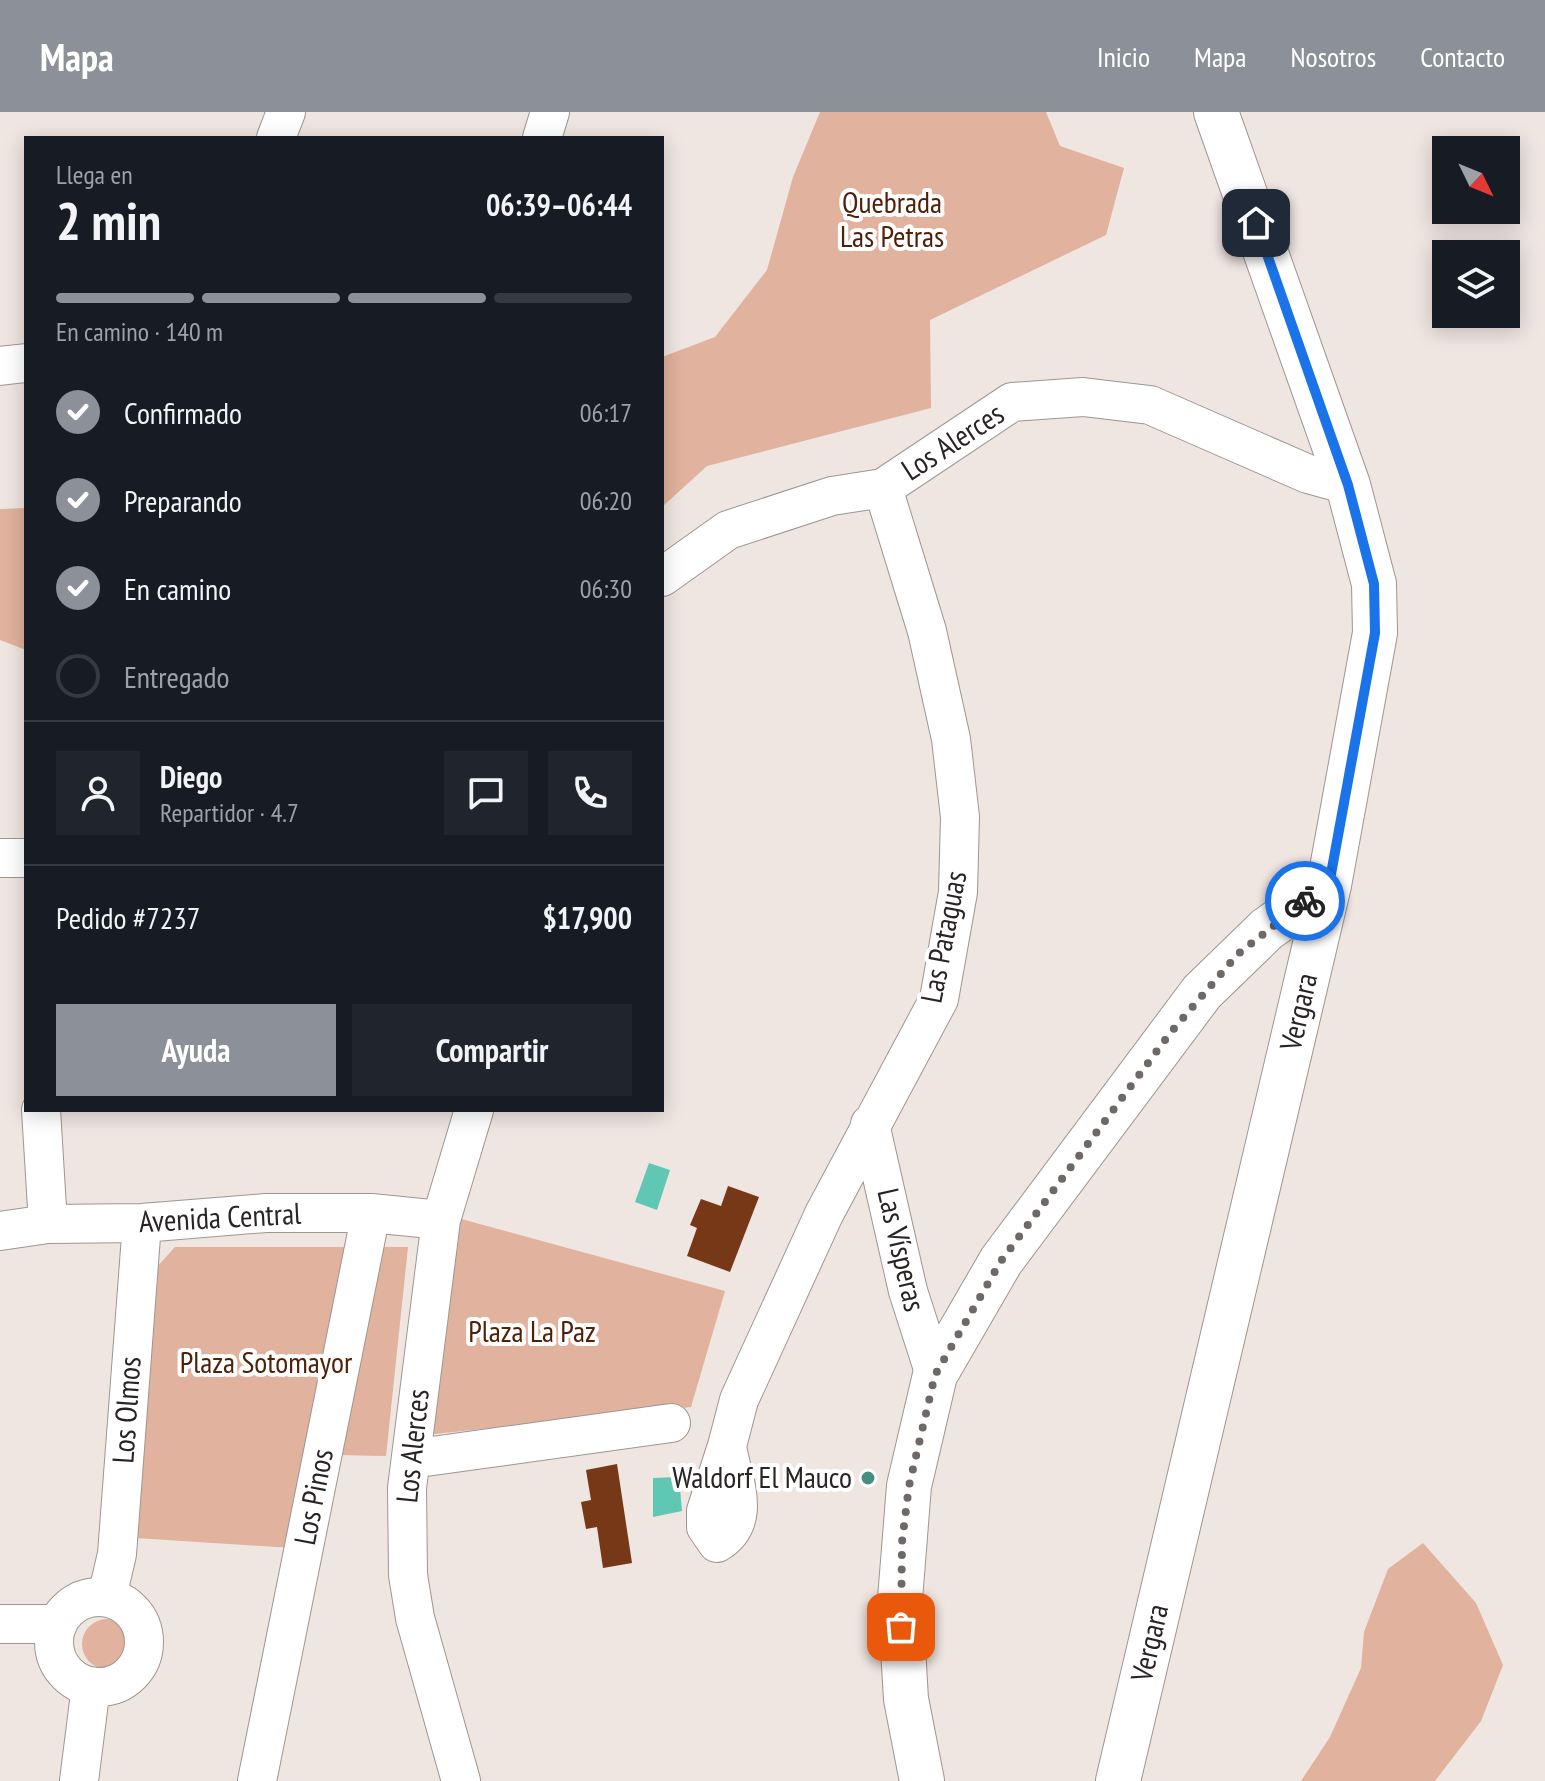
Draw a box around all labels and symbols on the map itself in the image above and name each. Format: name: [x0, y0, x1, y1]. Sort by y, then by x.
north arrow: [1432, 136, 1520, 224]
park label: Quebrada Las Petras: [840, 182, 944, 255]
pin: [1222, 189, 1290, 257]
street label: Los Alerces: [894, 393, 1011, 488]
courier: [1265, 861, 1345, 941]
street label: Las Pataguas: [911, 867, 974, 1006]
street label: Vergara: [1270, 969, 1325, 1055]
street label: Las Vísperas: [869, 1184, 936, 1315]
street label: Avenida Central: [138, 1193, 302, 1240]
park label: Plaza La Paz: [468, 1311, 596, 1350]
park label: Plaza Sotomayor: [180, 1342, 353, 1381]
street label: Los Olmos: [102, 1355, 149, 1464]
street label: Los Alerces: [386, 1387, 437, 1505]
street label: Los Pinos: [284, 1445, 341, 1548]
place label: Waldorf El Mauco: [672, 1457, 852, 1496]
marker: Waldorf El Mauco: [859, 1469, 877, 1487]
pin: [867, 1593, 935, 1661]
street label: Vergara: [1121, 1600, 1176, 1686]

